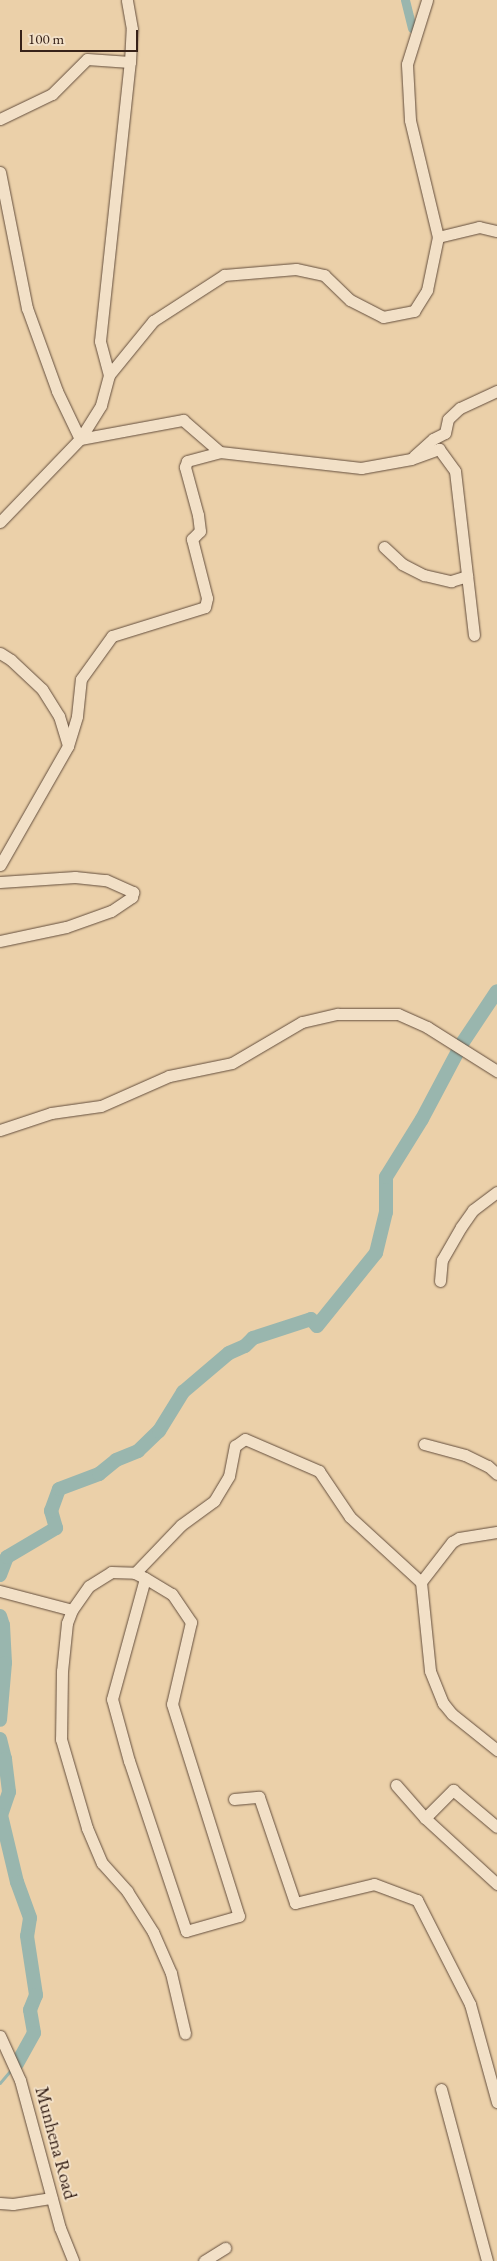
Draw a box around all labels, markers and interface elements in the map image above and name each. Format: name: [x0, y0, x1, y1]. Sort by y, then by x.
scale bar: [22, 20, 140, 52]
text: 100 m: [28, 29, 64, 48]
street label: Munhena Road: [30, 2084, 82, 2202]

